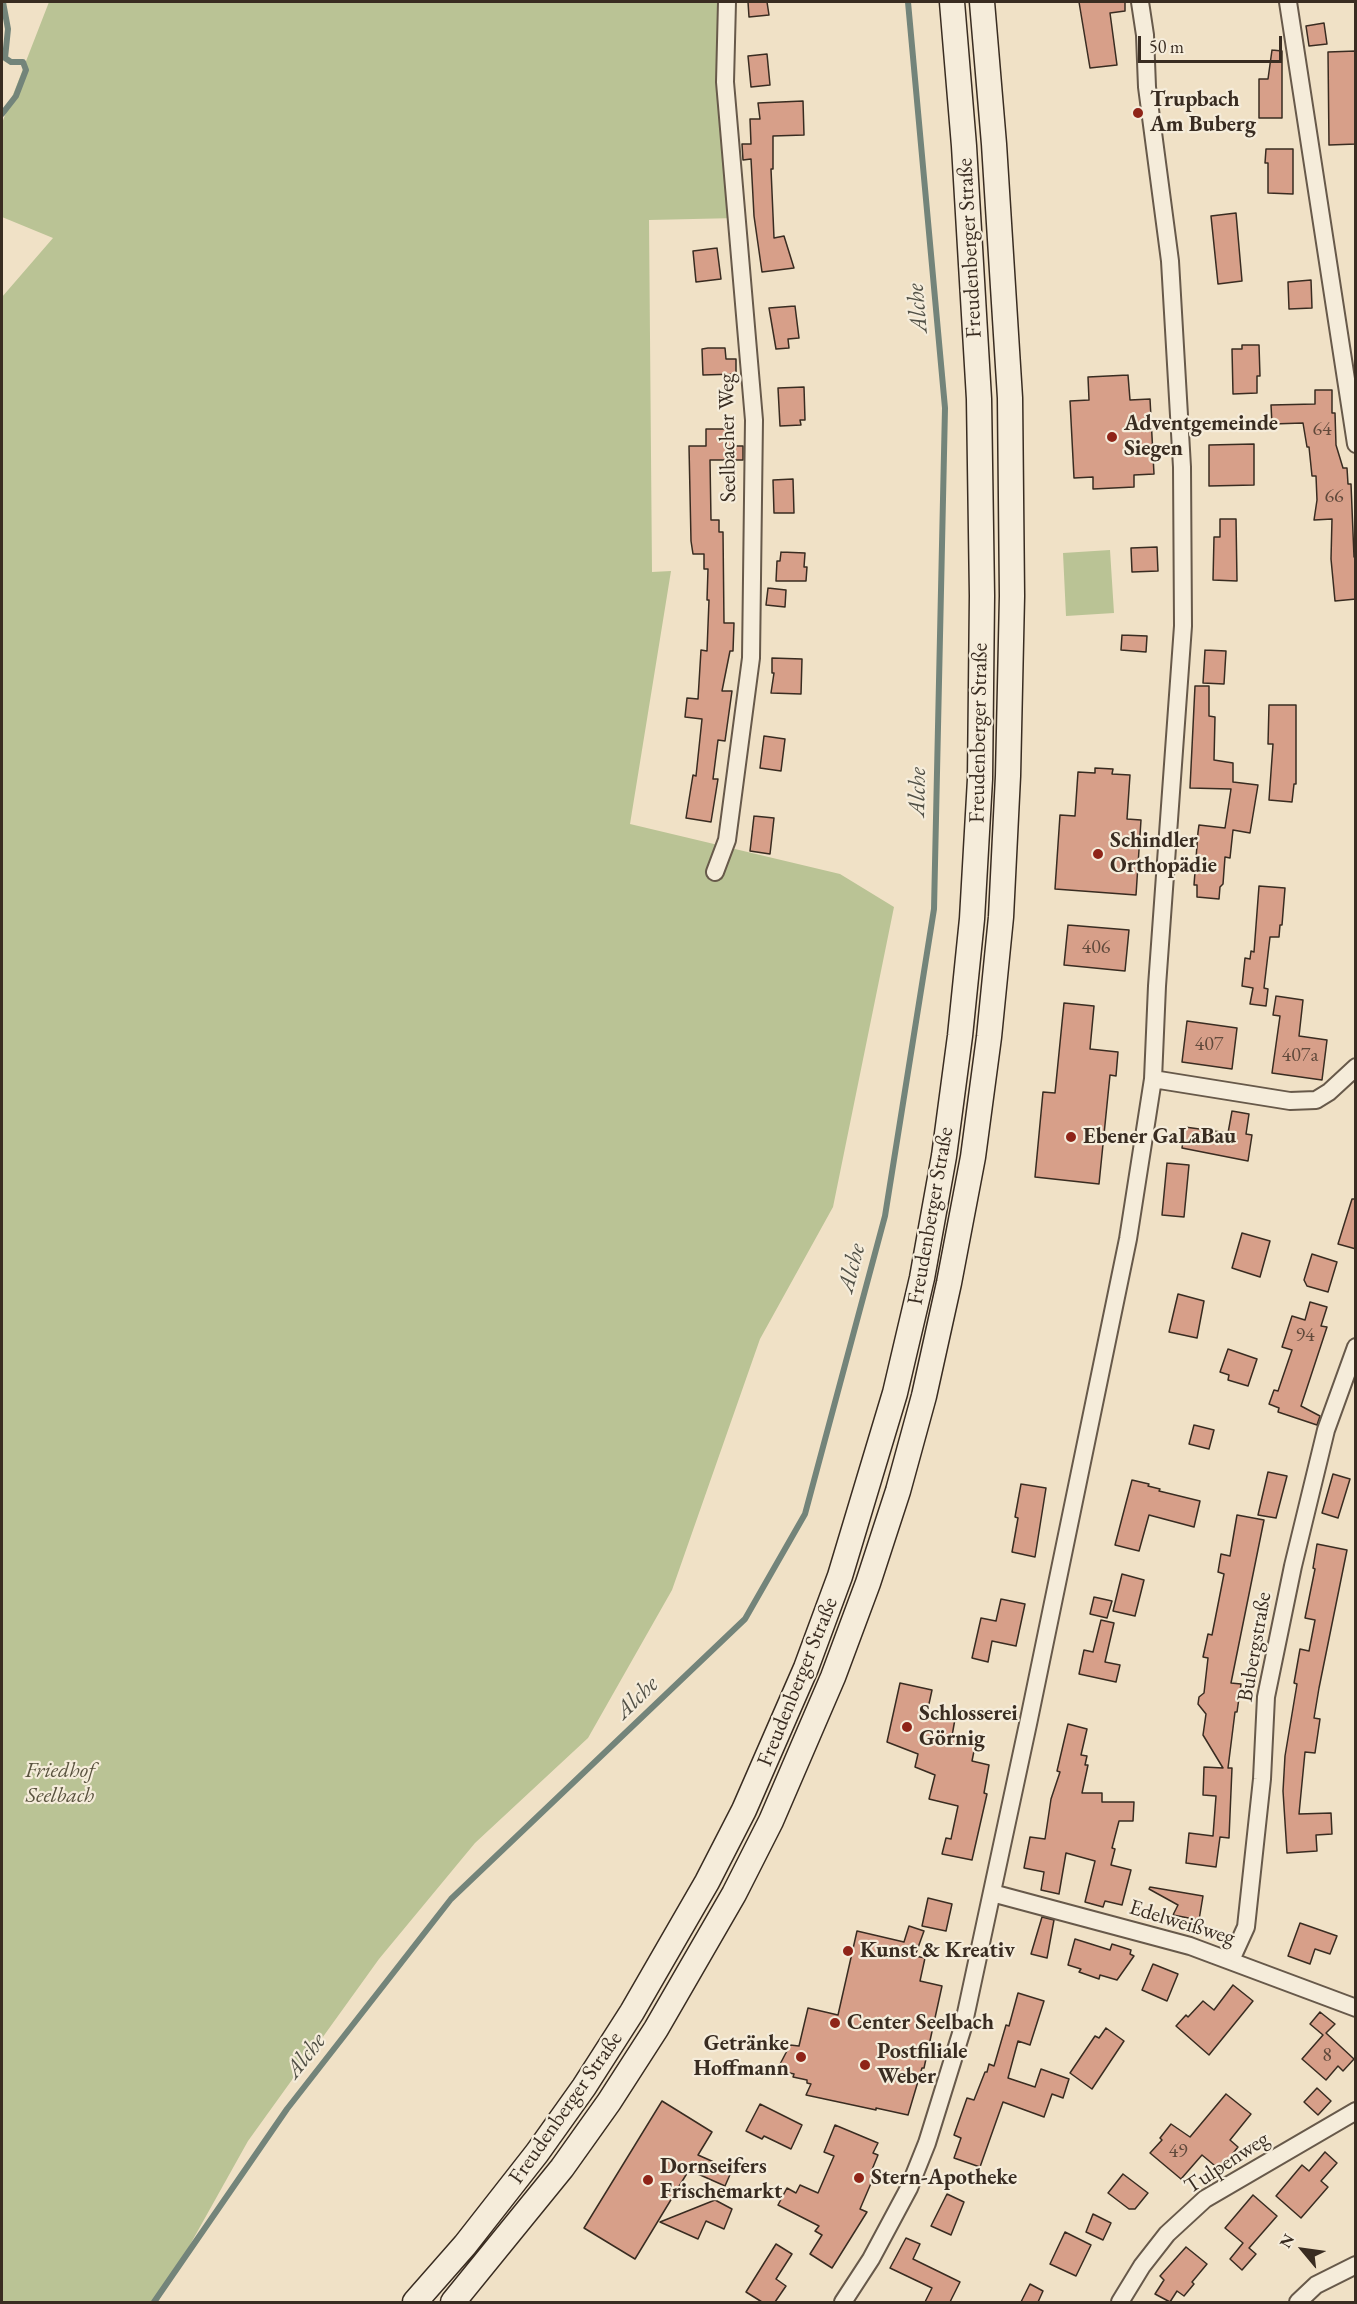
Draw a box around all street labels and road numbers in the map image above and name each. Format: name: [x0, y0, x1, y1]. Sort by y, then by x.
street label: Freudenberger Straße: [952, 157, 988, 339]
street label: Seelbacher Weg: [714, 373, 742, 503]
street label: Freudenberger Straße: [964, 643, 994, 823]
street label: Freudenberger Straße: [902, 1125, 960, 1307]
street label: Bubergstraße: [1232, 1590, 1278, 1704]
street label: Freudenberger Straße: [752, 1594, 844, 1770]
street label: Edelweißweg: [1126, 1894, 1238, 1952]
street label: Freudenberger Straße: [504, 2027, 628, 2189]
street label: Tulpenweg: [1180, 2126, 1274, 2200]

